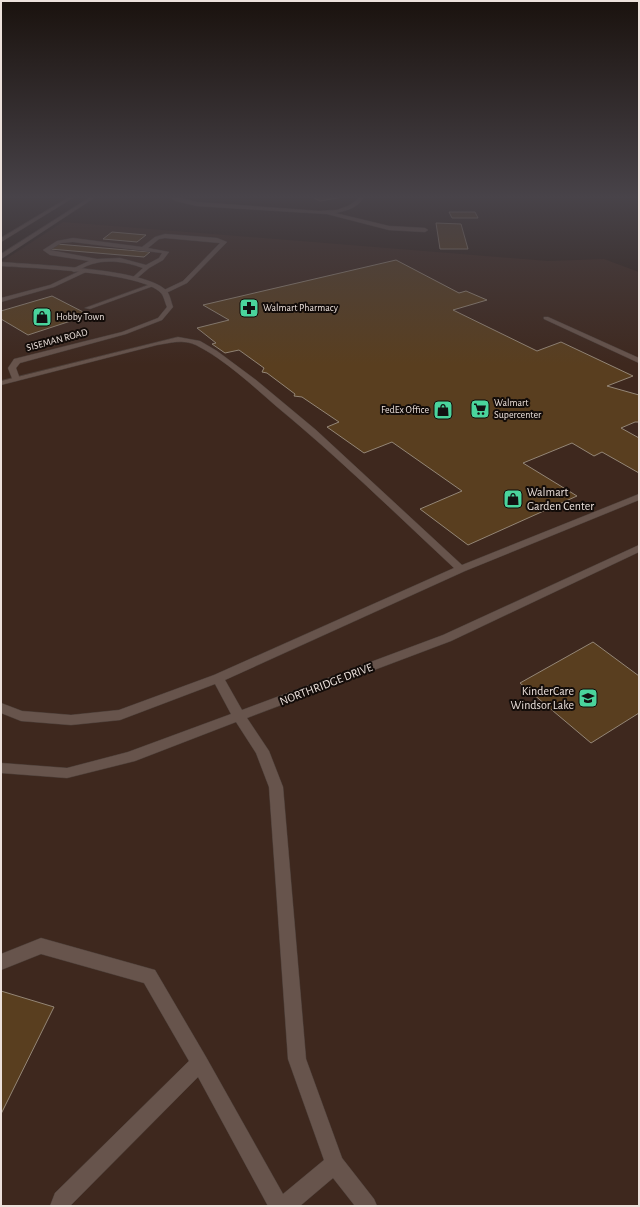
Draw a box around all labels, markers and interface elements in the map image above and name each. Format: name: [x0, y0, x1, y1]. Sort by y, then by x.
pharmacy icon: Walmart Pharmacy: [238, 297, 260, 319]
place label: Walmart Pharmacy: [263, 303, 339, 313]
shop icon: Hobby Town: [31, 306, 53, 328]
place label: Hobby Town: [56, 312, 105, 322]
street label: SISEMAN ROAD: [25, 327, 89, 353]
supermarket icon: Walmart Supercenter: [469, 398, 491, 420]
place label: Walmart Supercenter: [494, 398, 542, 420]
shop icon: FedEx Office: [432, 399, 454, 421]
place label: FedEx Office: [381, 405, 429, 415]
place label: Walmart Garden Center: [527, 486, 594, 512]
shop icon: Walmart Garden Center: [502, 488, 524, 510]
street label: NORTHRIDGE DRIVE: [278, 661, 374, 707]
place label: KinderCare Windsor Lake: [511, 685, 574, 711]
school or university icon: KinderCare Windsor Lake: [577, 687, 599, 709]

